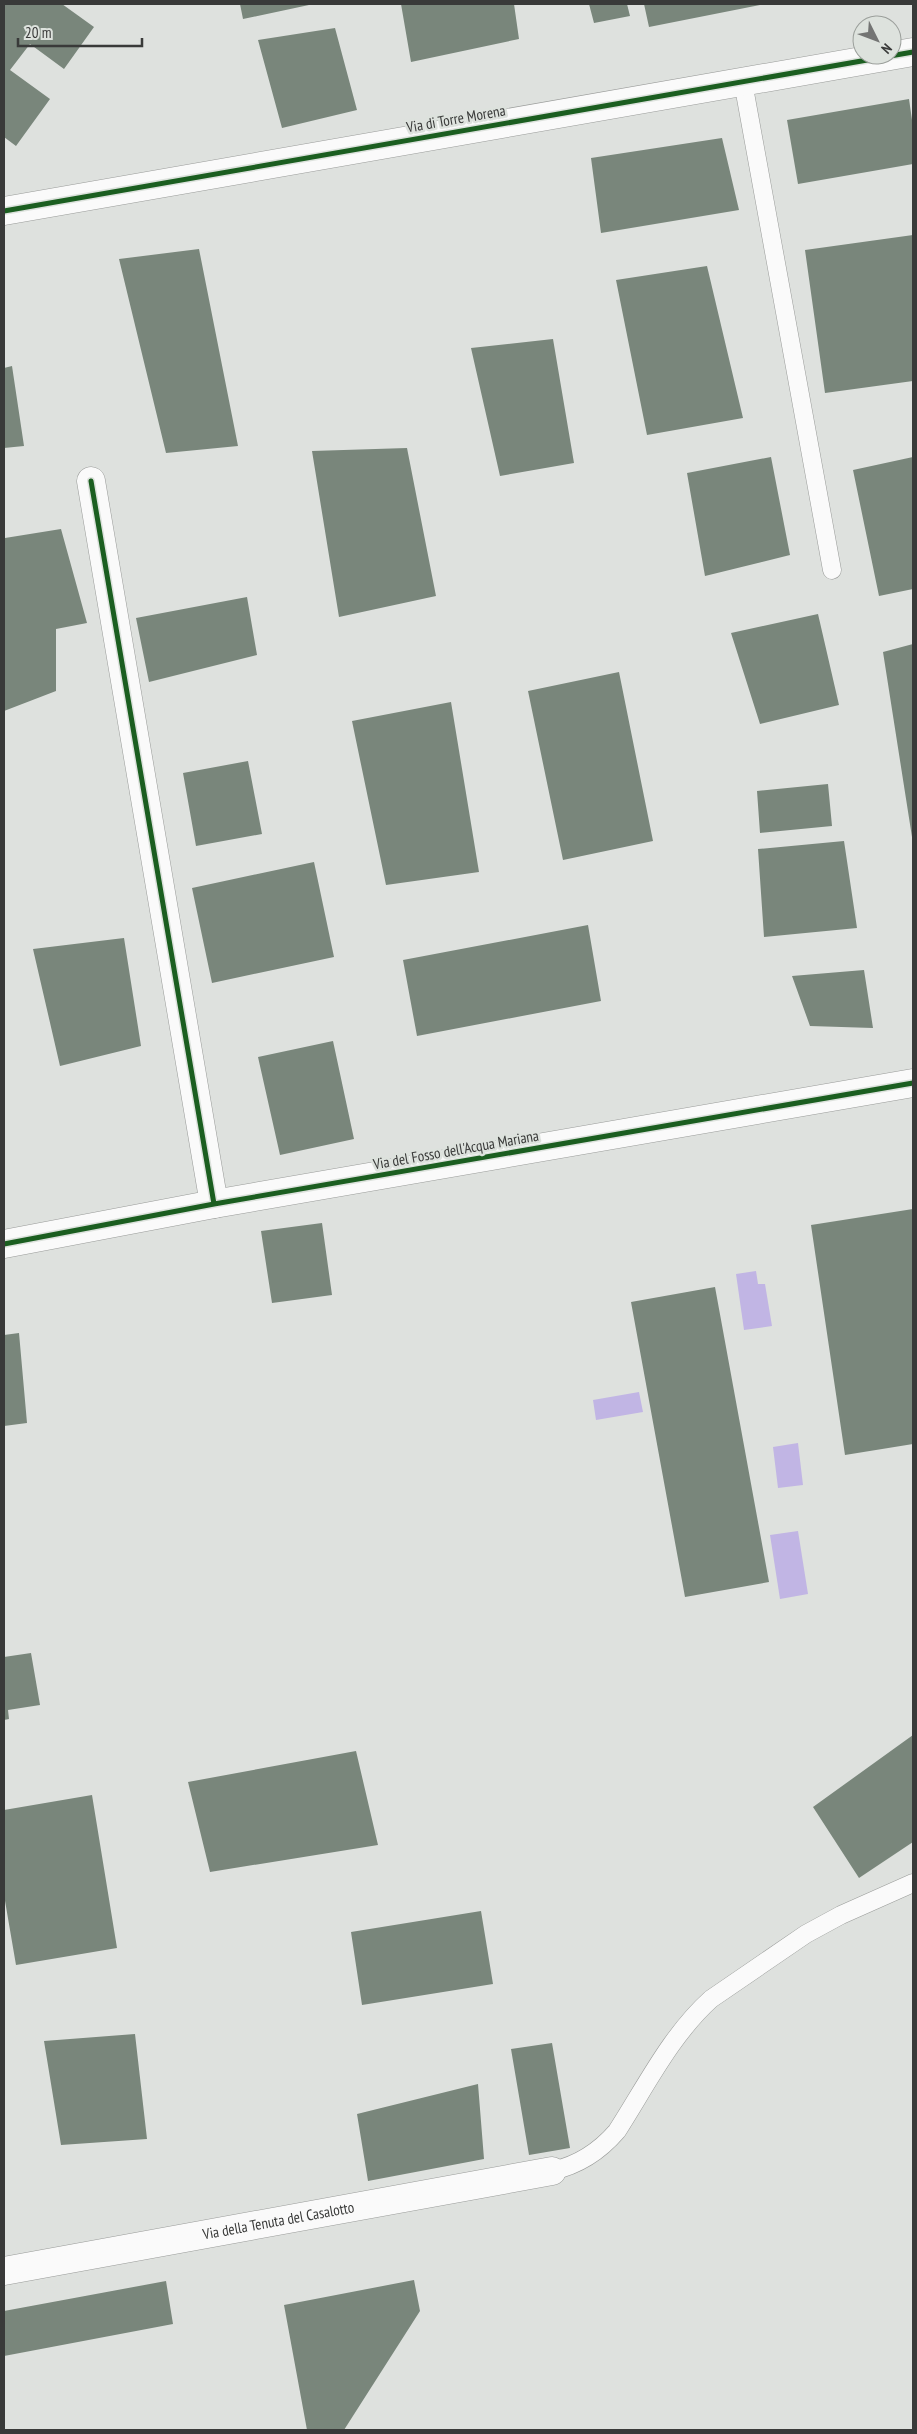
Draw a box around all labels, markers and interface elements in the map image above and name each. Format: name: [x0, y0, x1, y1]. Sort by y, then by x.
scale bar: [18, 15, 141, 47]
north arrow: [852, 15, 902, 65]
text: 20 m: [25, 23, 51, 42]
text: N: [877, 40, 896, 58]
street label: Via di Torre Morena: [404, 100, 507, 137]
street label: Via del Fosso dell'Acqua Mariana: [371, 1126, 540, 1174]
street label: Via della Tenuta del Casalotto: [200, 2197, 356, 2244]

